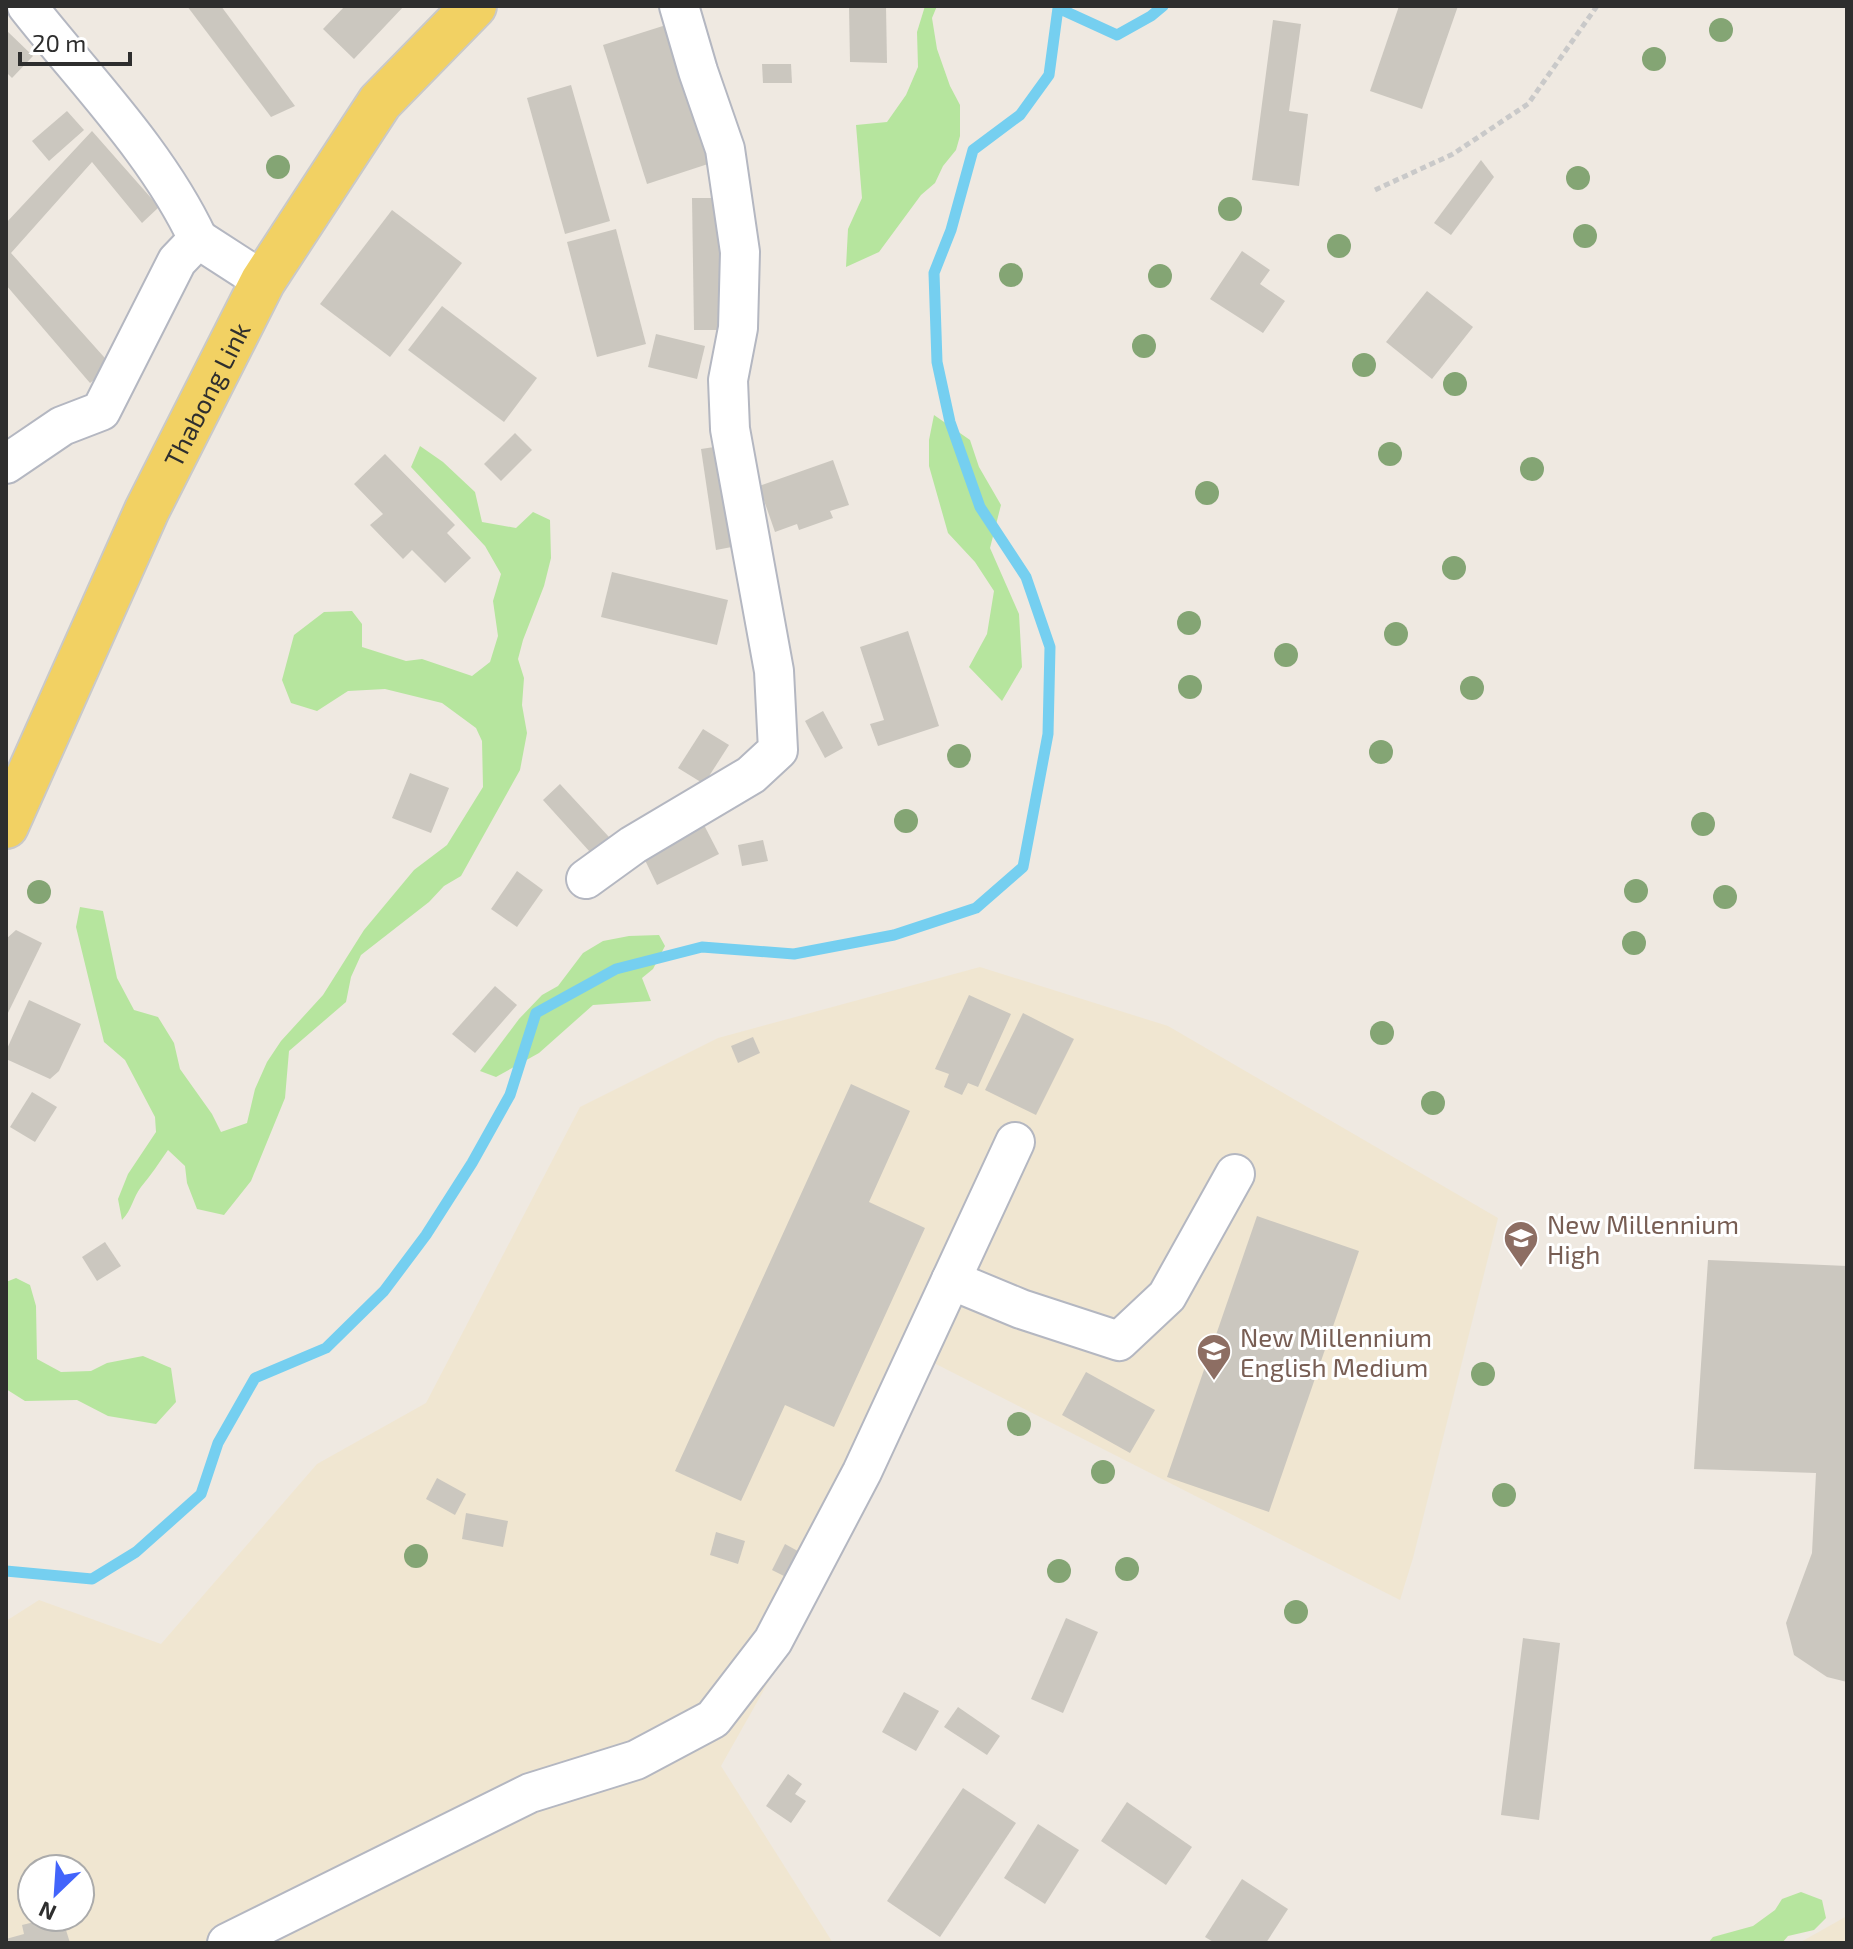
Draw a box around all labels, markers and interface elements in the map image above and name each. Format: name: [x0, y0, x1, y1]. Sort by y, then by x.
scale bar: [20, 16, 130, 66]
text: 20 m: [32, 28, 86, 57]
street label: Thabong Link: [156, 317, 255, 471]
place label: New Millennium High: [1547, 1208, 1739, 1269]
school or university icon: New Millennium High: [1502, 1219, 1540, 1269]
place label: New Millennium English Medium: [1240, 1321, 1432, 1382]
school or university icon: New Millennium English Medium: [1195, 1332, 1233, 1382]
north arrow: [16, 1853, 96, 1933]
text: N: [34, 1897, 60, 1927]

